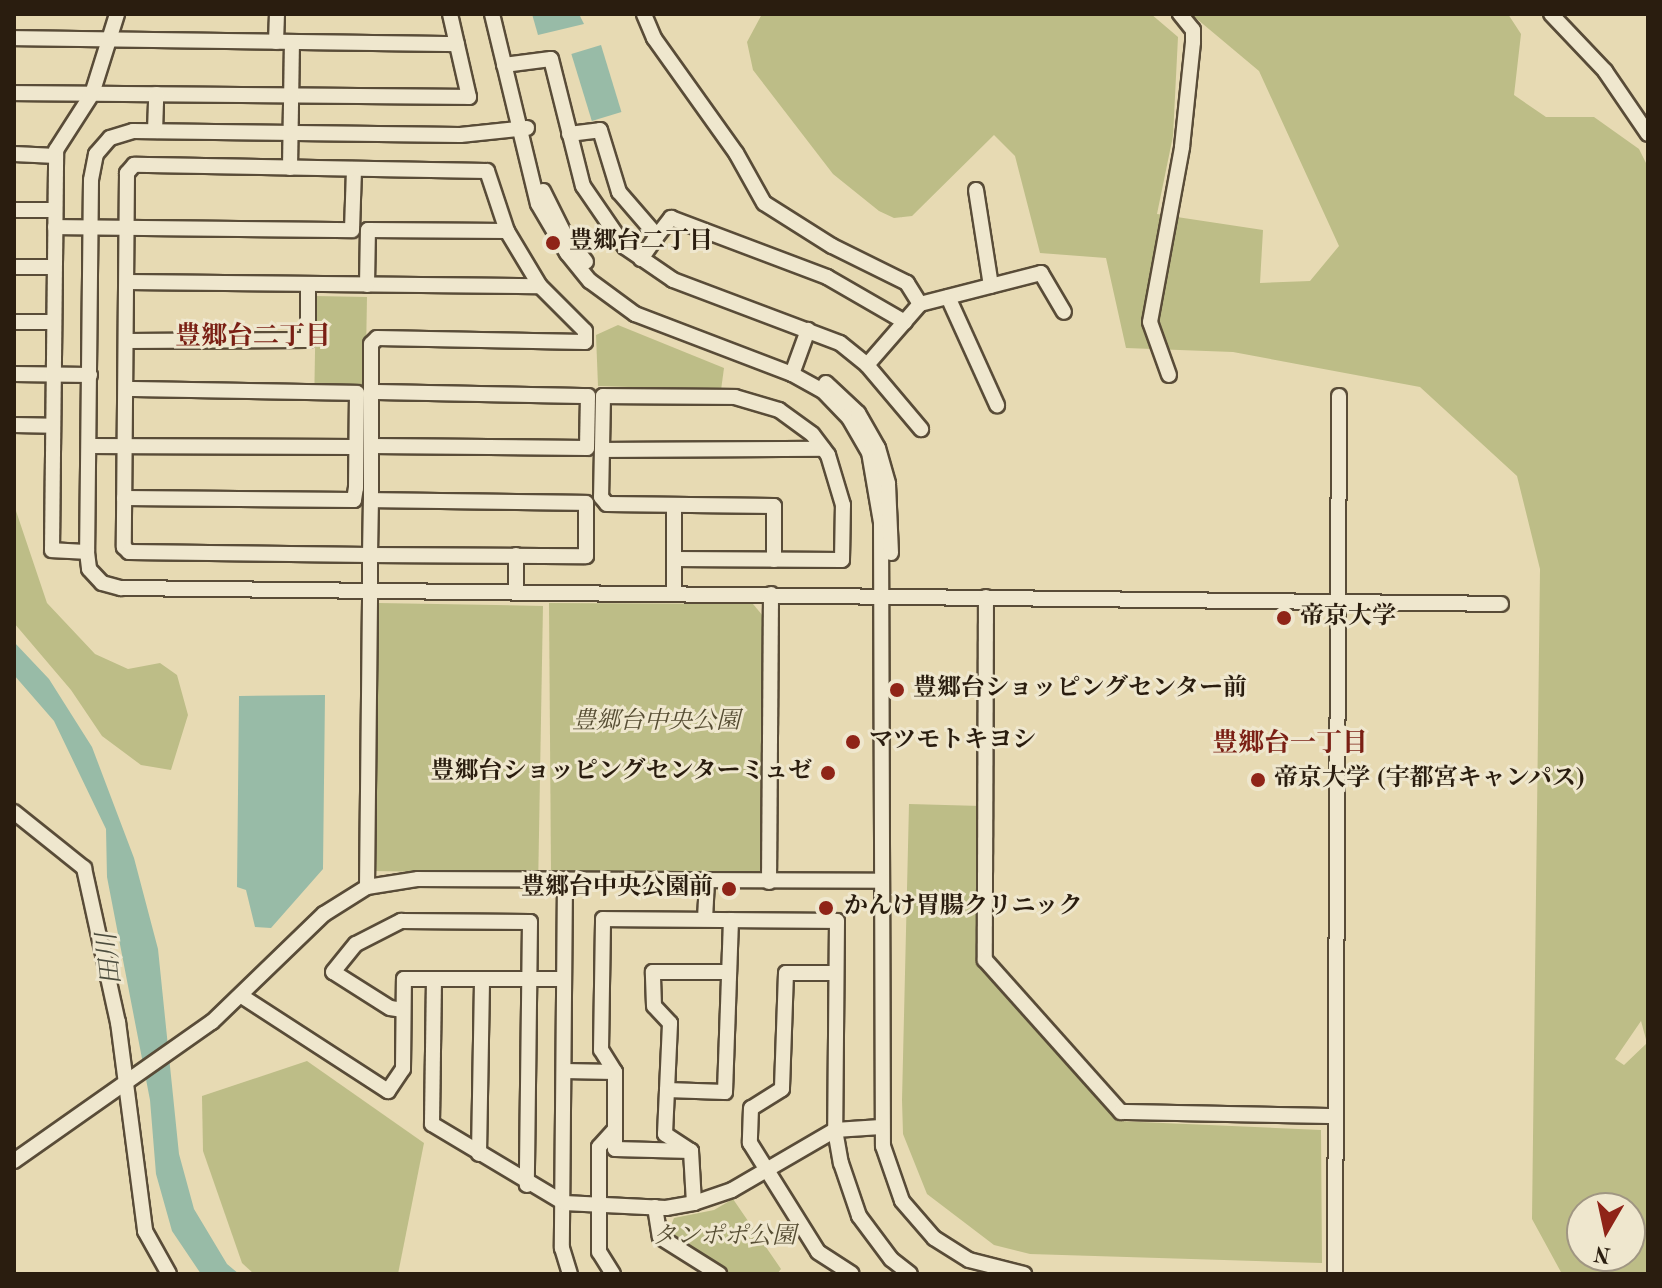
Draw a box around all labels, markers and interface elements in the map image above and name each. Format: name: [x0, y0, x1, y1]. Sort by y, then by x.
place label: 豊郷台二丁目: [569, 229, 713, 257]
marker: 豊郷台二丁目: [544, 234, 562, 252]
district label: 豊郷台二丁目: [175, 322, 331, 354]
place label: 帝京大学: [1300, 604, 1396, 632]
marker: 帝京大学: [1275, 609, 1293, 627]
place label: 豊郷台ショッピングセンター前: [913, 676, 1249, 704]
marker: 豊郷台ショッピングセンター前: [888, 681, 906, 699]
park label: 豊郷台中央公園: [572, 709, 740, 737]
place label: マツモトキヨシ: [869, 728, 1037, 756]
district label: 豊郷台一丁目: [1212, 729, 1368, 761]
marker: マツモトキヨシ: [844, 733, 862, 751]
place label: 豊郷台ショッピングセンターミュゼ: [428, 759, 812, 787]
marker: 豊郷台ショッピングセンターミュゼ: [819, 764, 837, 782]
place label: 帝京大学 (宇都宮キャンパス): [1274, 766, 1586, 794]
marker: 帝京大学 (宇都宮キャンパス): [1249, 771, 1267, 789]
place label: 豊郷台中央公園前: [521, 875, 713, 903]
marker: 豊郷台中央公園前: [720, 880, 738, 898]
place label: かんけ胃腸クリニック: [844, 894, 1084, 922]
marker: かんけ胃腸クリニック: [815, 897, 837, 919]
water label: 田川: [93, 932, 129, 986]
north arrow: [1566, 1192, 1646, 1272]
park label: タンポポ公園: [652, 1224, 796, 1252]
text: N: [1593, 1242, 1613, 1266]

